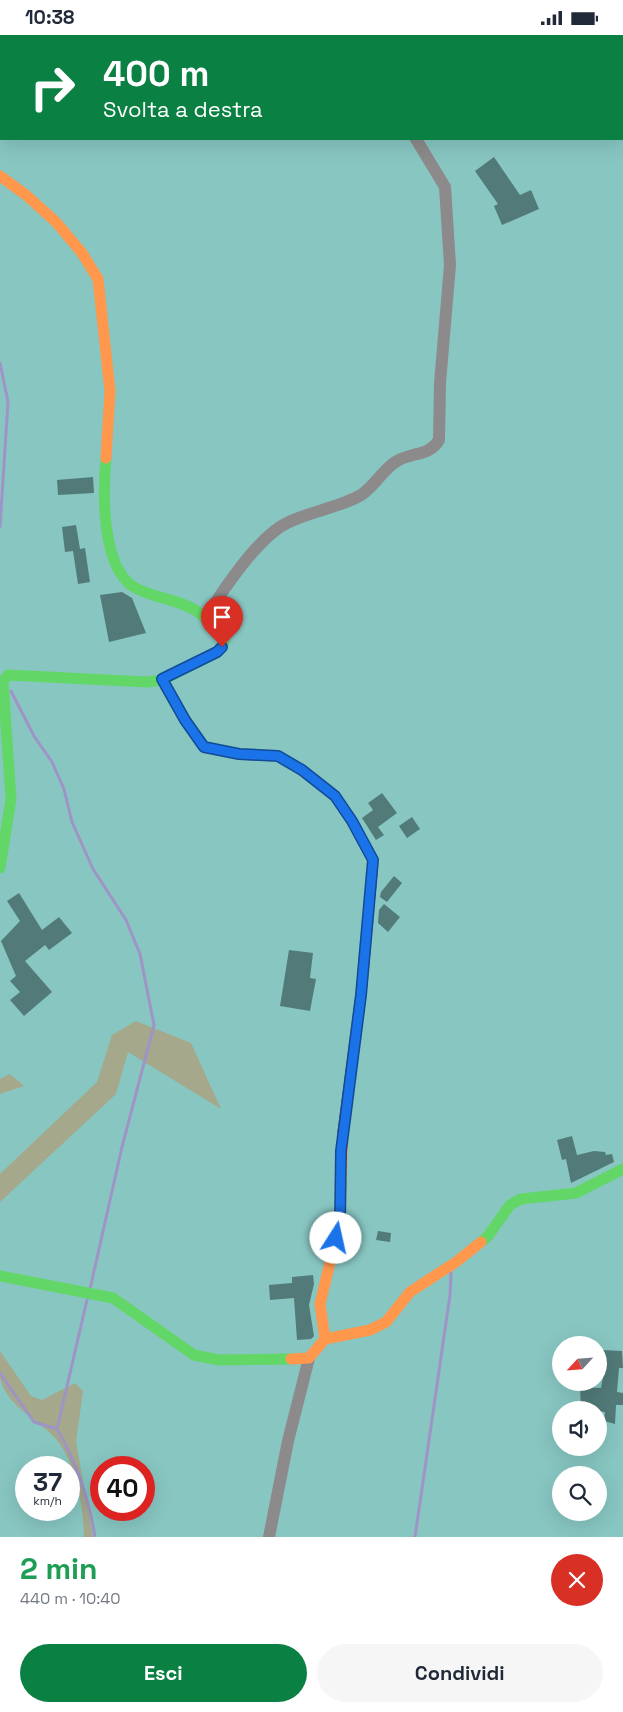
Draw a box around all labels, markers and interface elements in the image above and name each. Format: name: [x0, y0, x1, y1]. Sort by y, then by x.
text: 10:38: [25, 5, 75, 30]
text: 400 m: [103, 52, 209, 96]
icon: right: [20, 55, 85, 120]
text: Svolta a destra: [103, 95, 263, 123]
pin: [201, 596, 243, 647]
icon: arrive: [208, 603, 236, 631]
position arrow: [309, 1211, 361, 1263]
north arrow: [552, 1336, 608, 1391]
map controls: [552, 1336, 607, 1521]
button: sound: [552, 1401, 607, 1456]
speed limit sign: 40: [90, 1456, 155, 1521]
text: 37: [33, 1466, 62, 1498]
button: search: [552, 1466, 607, 1521]
text: km/h: [33, 1493, 62, 1509]
text: 2 min: [20, 1549, 98, 1588]
button: close: [551, 1554, 603, 1606]
text: 440 m · 10:40: [20, 1588, 121, 1609]
button: Esci: [20, 1644, 307, 1702]
button: Condividi: [317, 1644, 603, 1702]

